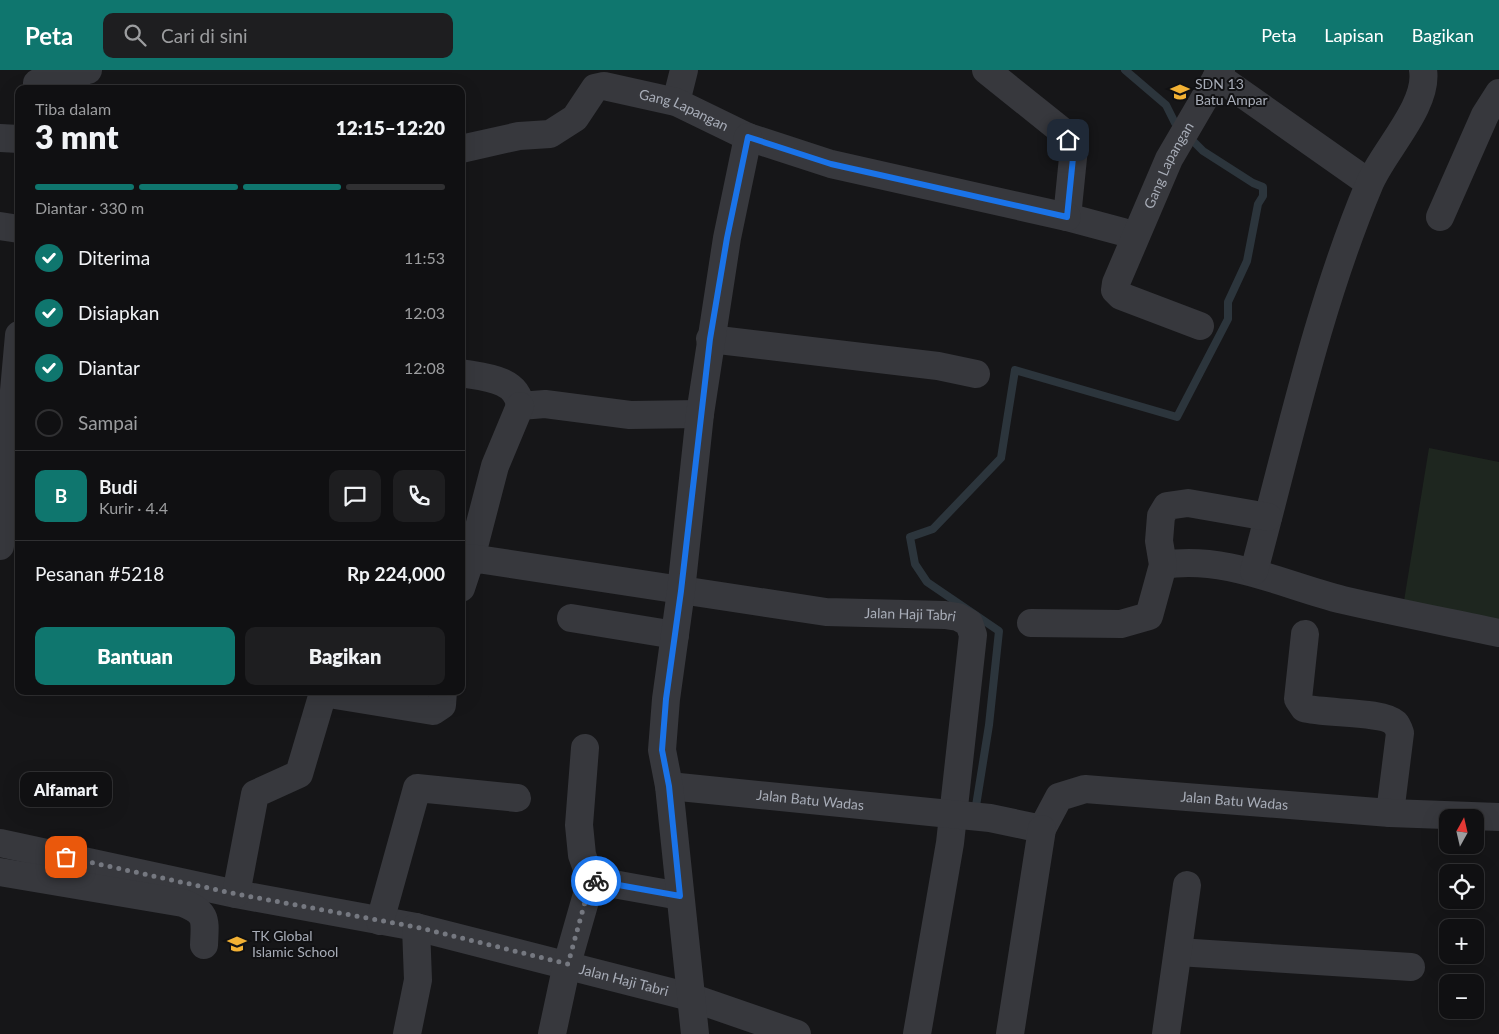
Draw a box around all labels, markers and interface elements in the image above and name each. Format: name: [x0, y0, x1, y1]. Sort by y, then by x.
search box: [103, 13, 453, 58]
text: Peta: [25, 21, 73, 50]
icon: search: [121, 21, 149, 49]
text: Cari di sini: [161, 24, 248, 47]
text: Peta: [1261, 24, 1296, 46]
text: Lapisan: [1324, 24, 1384, 46]
text: Bagikan: [1412, 24, 1474, 46]
place label: SDN 13 Batu Ampar: [1195, 75, 1268, 108]
school or university icon: SDN 13 Batu Ampar: [1169, 81, 1191, 103]
street label: Gang Lapangan: [638, 85, 731, 134]
text: Tiba dalam: [35, 99, 111, 118]
text: 12:15–12:20: [336, 116, 445, 139]
text: 3 mnt: [35, 117, 119, 156]
pin: [1047, 119, 1089, 161]
street label: Gang Lapangan: [1140, 119, 1197, 211]
icon: home: [1054, 126, 1082, 154]
text: Diantar · 330 m: [35, 198, 144, 217]
icon: check: [35, 244, 63, 272]
text: Diterima: [78, 246, 150, 269]
text: 11:53: [404, 248, 445, 267]
icon: check: [35, 299, 63, 327]
text: Disiapkan: [78, 301, 159, 324]
text: 12:03: [404, 303, 445, 322]
icon: check: [35, 354, 63, 382]
text: Diantar: [78, 356, 140, 379]
text: 12:08: [404, 358, 445, 377]
text: Sampai: [78, 411, 138, 434]
button: chat: [329, 470, 381, 522]
button: phone: [393, 470, 445, 522]
text: Budi: [99, 475, 138, 498]
text: B: [55, 484, 67, 507]
text: Kurir · 4.4: [99, 498, 168, 517]
text: Pesanan #5218: [35, 562, 164, 585]
text: Rp 224,000: [347, 562, 445, 585]
street label: Jalan Haji Tabri: [864, 604, 957, 625]
button: Bantuan: [35, 627, 235, 685]
button: Bagikan: [245, 627, 445, 685]
callout: Alfamart: [20, 772, 112, 807]
text: Alfamart: [34, 780, 98, 799]
street label: Jalan Batu Wadas: [756, 786, 865, 813]
street label: Jalan Batu Wadas: [1180, 788, 1289, 813]
north arrow: [1439, 809, 1484, 854]
map controls: [1439, 809, 1484, 1019]
pin: [45, 836, 87, 878]
icon: bag: [52, 843, 80, 871]
courier: [571, 856, 621, 906]
button: locate: [1439, 864, 1484, 909]
icon: bike: [582, 867, 610, 895]
button: +: [1439, 919, 1484, 964]
place label: TK Global Islamic School: [252, 927, 338, 960]
school or university icon: TK Global Islamic School: [226, 933, 248, 955]
street label: Jalan Haji Tabri: [578, 960, 670, 999]
button: −: [1439, 974, 1484, 1019]

